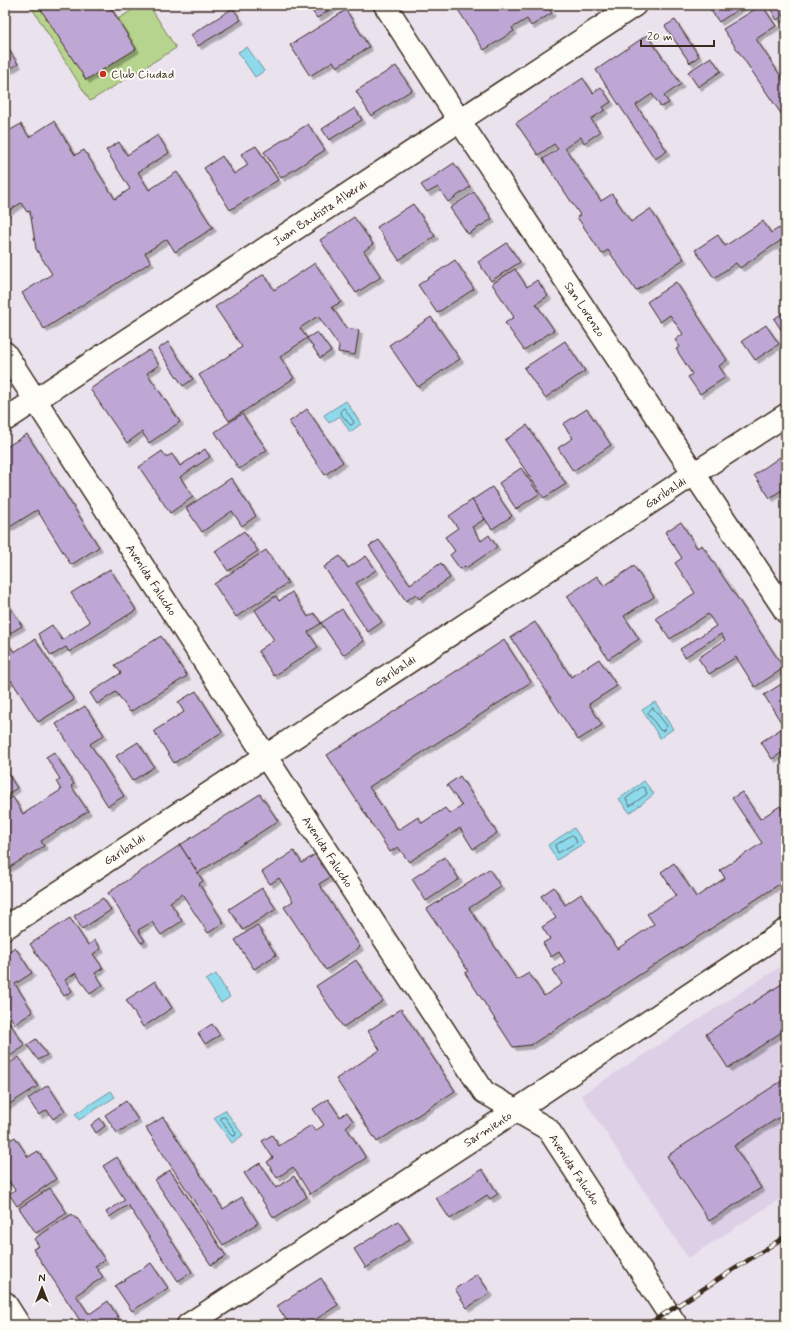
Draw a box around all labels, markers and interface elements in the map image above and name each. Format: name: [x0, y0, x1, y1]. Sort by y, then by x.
scale bar: [641, 22, 714, 48]
text: 20 m: [647, 29, 673, 45]
place label: Club Ciudad: [111, 67, 174, 83]
marker: Club Ciudad: [98, 69, 108, 79]
street label: Juan Bautista Alberdi: [270, 176, 371, 250]
street label: San Lorenzo: [560, 279, 608, 340]
street label: Garibaldi: [642, 474, 690, 513]
street label: Avenida Falucho: [122, 541, 180, 619]
street label: Garibaldi: [371, 652, 420, 691]
street label: Avenida Falucho: [298, 813, 356, 891]
street label: Garibaldi: [101, 830, 149, 870]
street label: Sarmiento: [461, 1108, 515, 1151]
street label: Avenida Falucho: [544, 1131, 603, 1209]
north arrow: [22, 1268, 62, 1308]
text: N: [38, 1272, 46, 1286]

